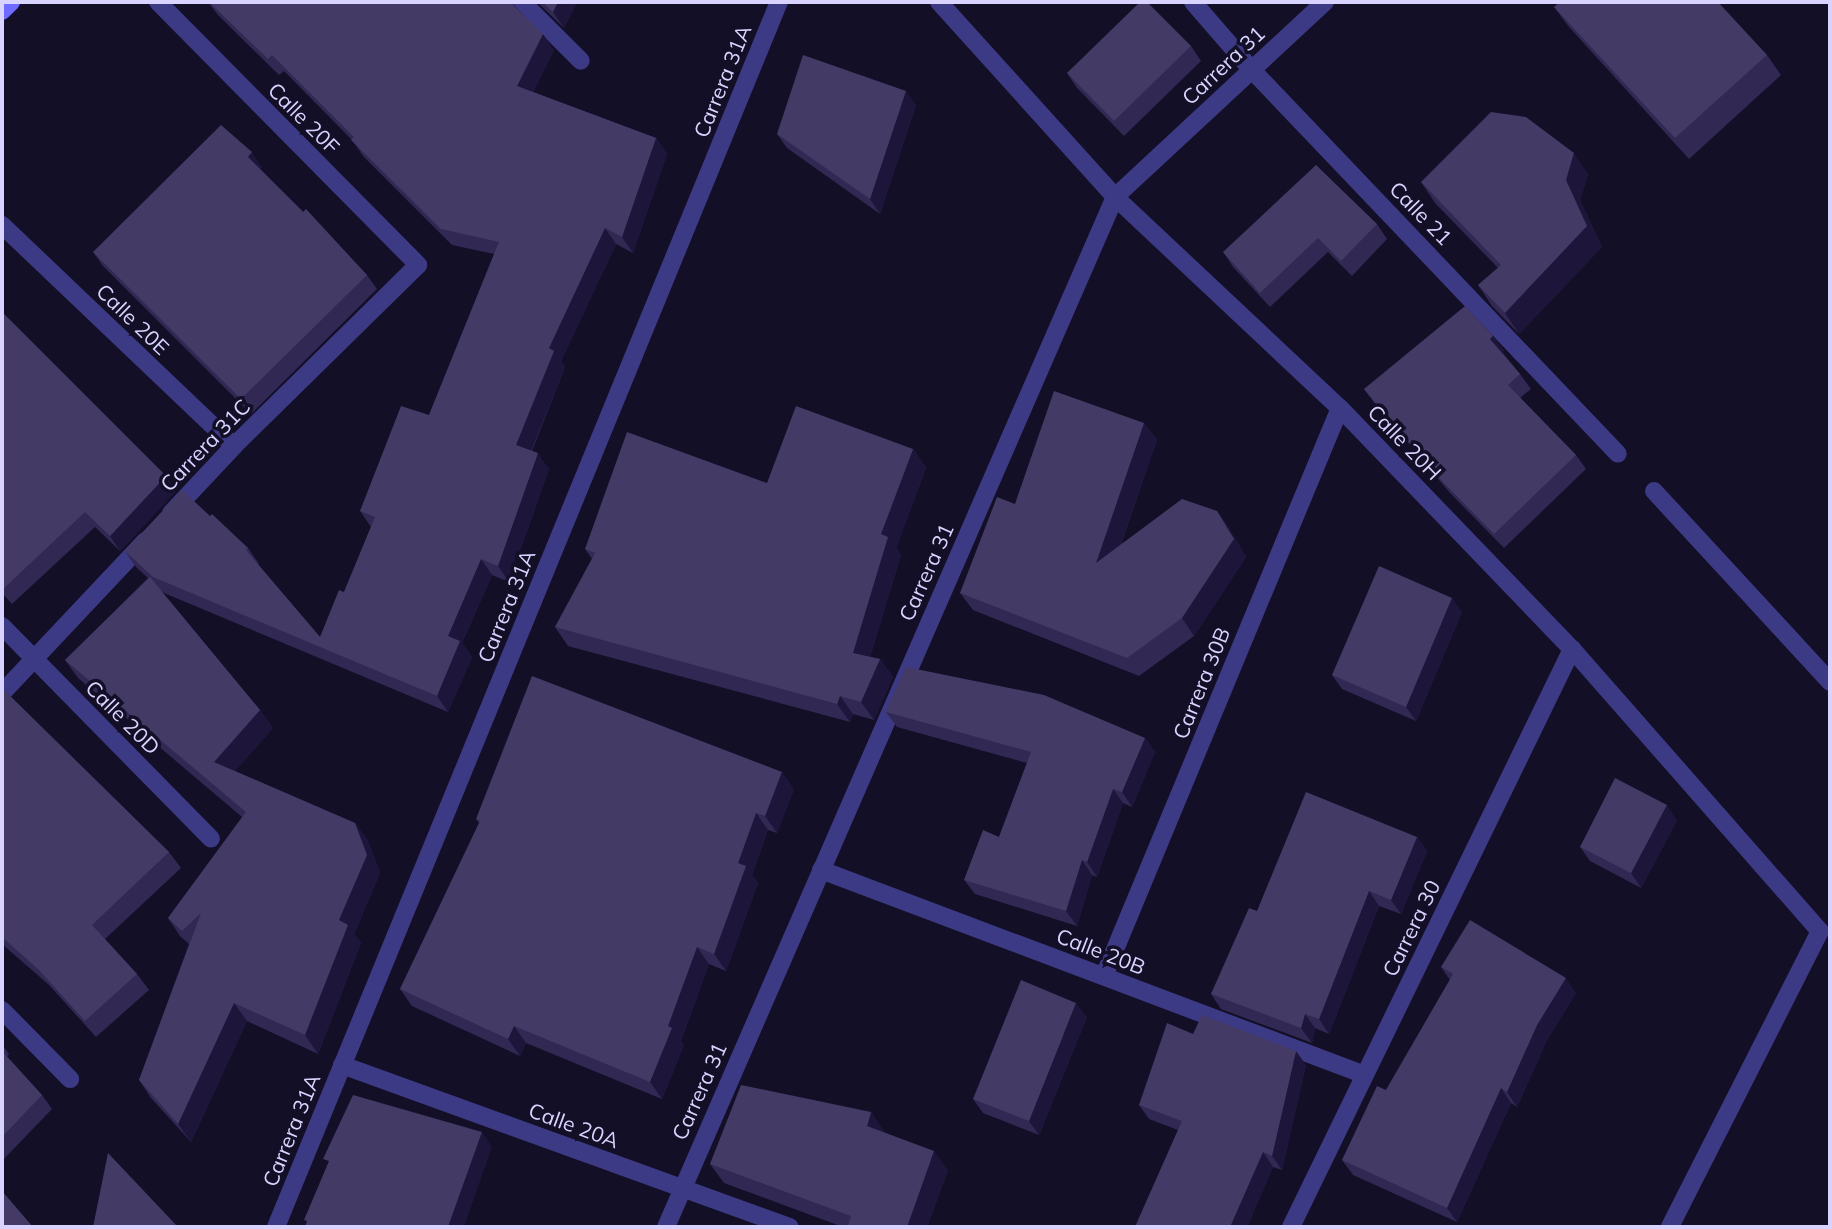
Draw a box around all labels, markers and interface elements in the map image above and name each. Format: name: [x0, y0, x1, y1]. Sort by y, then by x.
street label: Carrera 31: [1176, 20, 1270, 110]
street label: Carrera 31A: [688, 21, 756, 141]
street label: Calle 20F: [263, 77, 345, 159]
street label: Calle 21: [1385, 176, 1457, 250]
street label: Calle 20E: [91, 278, 175, 360]
street label: Carrera 31C: [155, 394, 255, 496]
street label: Calle 20H: [1363, 399, 1447, 485]
street label: Carrera 31: [893, 519, 959, 625]
street label: Carrera 31A: [472, 546, 540, 666]
street label: Carrera 30B: [1167, 623, 1235, 743]
street label: Calle 20D: [81, 675, 165, 759]
street label: Carrera 30: [1377, 876, 1445, 980]
street label: Calle 20B: [1053, 923, 1149, 979]
street label: Carrera 31: [666, 1038, 732, 1144]
street label: Carrera 31A: [257, 1070, 325, 1190]
street label: Calle 20A: [525, 1097, 623, 1153]

